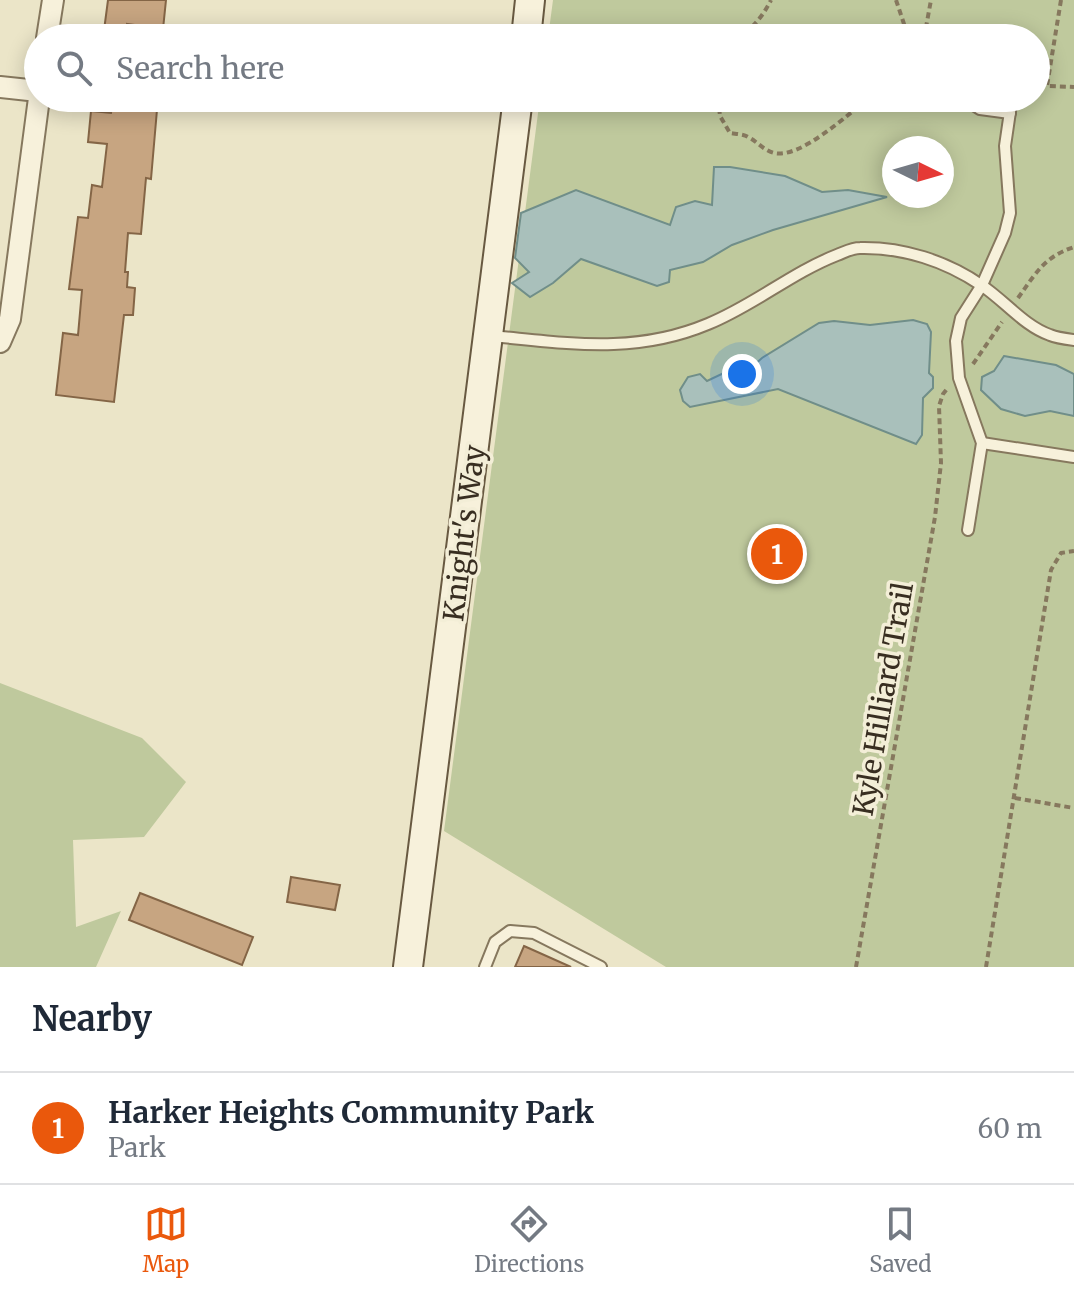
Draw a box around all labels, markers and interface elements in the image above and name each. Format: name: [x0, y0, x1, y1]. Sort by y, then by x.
search box: [24, 24, 1050, 112]
icon: search: [52, 46, 96, 90]
text: Search here: [116, 49, 284, 87]
north arrow: [882, 136, 954, 208]
your location: [722, 354, 762, 394]
street label: Knight's Way: [435, 442, 493, 623]
pin: 1: [751, 524, 803, 584]
street label: Kyle Hilliard Trail: [845, 579, 921, 818]
text: Nearby: [32, 998, 152, 1040]
text: Harker Heights Community Park: [108, 1093, 594, 1131]
text: 1: [52, 1112, 64, 1145]
text: 60 m: [978, 1112, 1042, 1145]
text: Park: [108, 1131, 166, 1164]
tab: Map: [142, 1202, 189, 1278]
tab: Directions: [474, 1202, 584, 1278]
tab: Saved: [869, 1202, 932, 1278]

